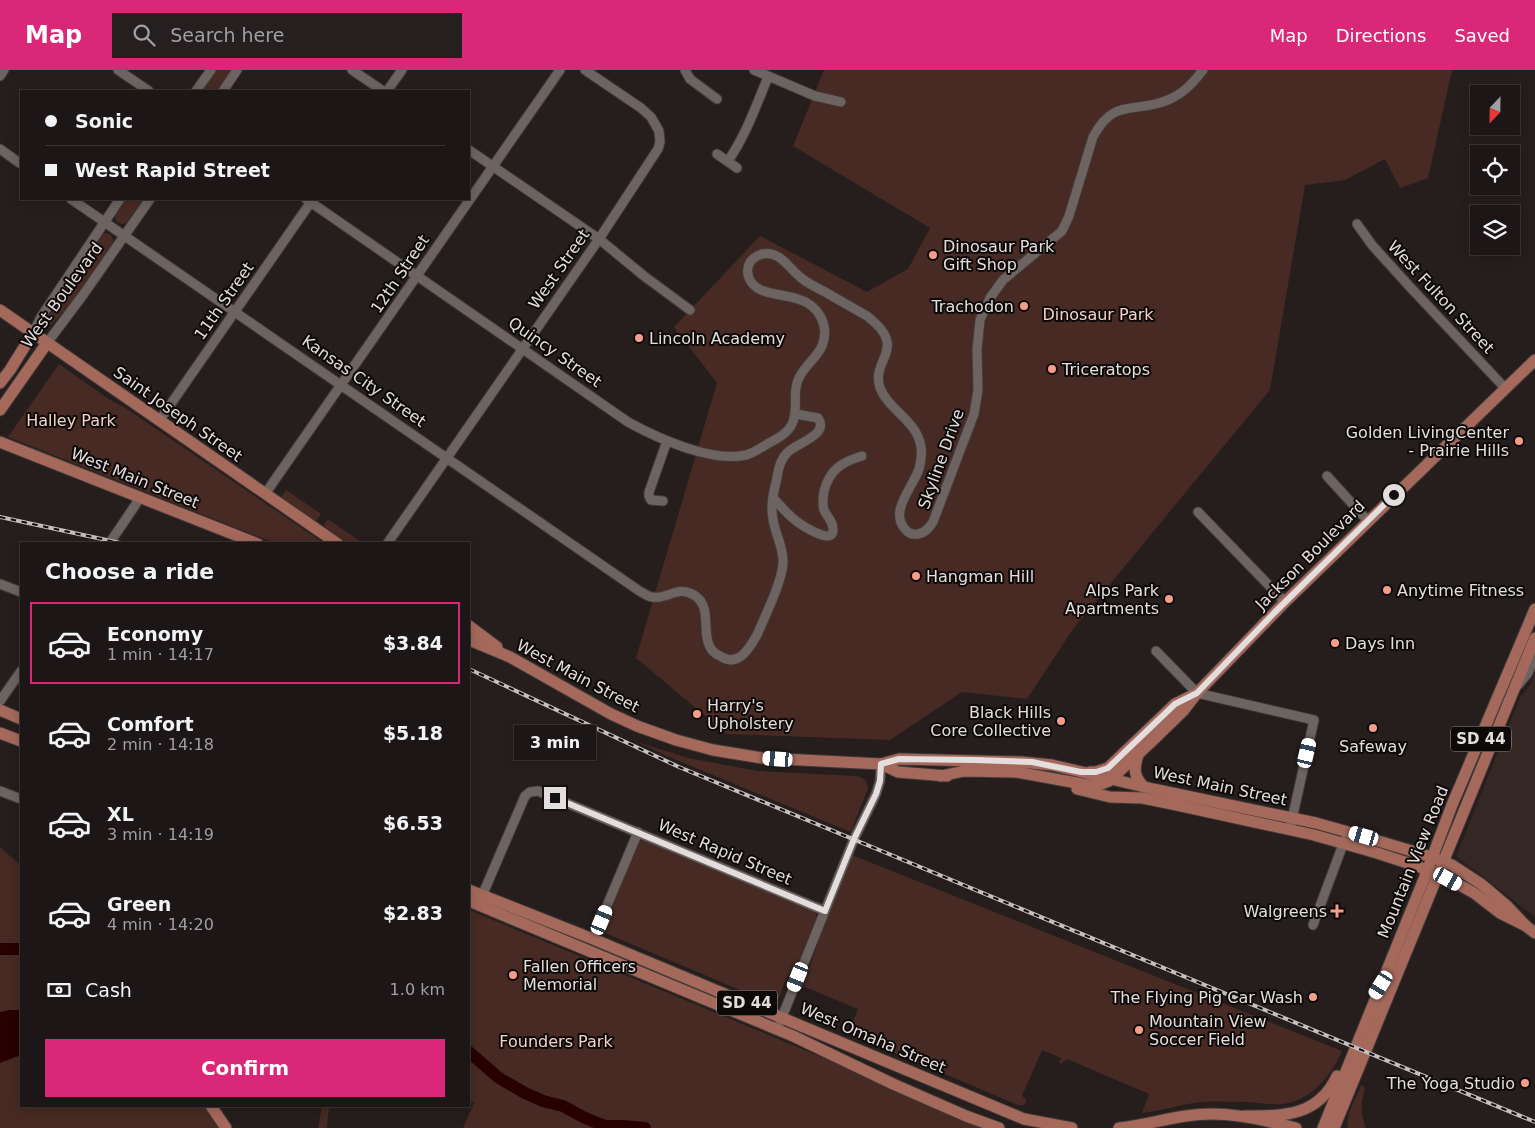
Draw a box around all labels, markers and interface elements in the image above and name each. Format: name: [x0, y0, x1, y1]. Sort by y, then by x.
search box: [112, 13, 462, 58]
text: Map: [25, 21, 82, 49]
icon: search: [130, 21, 158, 49]
text: Search here: [170, 24, 284, 46]
text: Map: [1270, 25, 1308, 46]
text: Directions: [1336, 25, 1426, 46]
text: Saved: [1454, 25, 1510, 46]
north arrow: [1470, 85, 1520, 135]
map controls: [1470, 85, 1520, 255]
text: Sonic: [75, 110, 133, 132]
button: locate: [1470, 145, 1520, 195]
text: West Rapid Street: [75, 159, 270, 181]
button: layers: [1470, 205, 1520, 255]
street label: West Street: [525, 225, 593, 313]
street label: 12th Street: [367, 231, 433, 317]
place label: Dinosaur Park Gift Shop: [943, 237, 1055, 274]
street label: West Fulton Street: [1384, 237, 1498, 357]
street label: West Boulevard: [17, 239, 107, 351]
marker: Dinosaur Park Gift Shop: [927, 249, 939, 261]
street label: 11th Street: [190, 258, 258, 344]
place label: Trachodon: [930, 297, 1014, 316]
marker: Trachodon: [1018, 300, 1030, 312]
park label: Dinosaur Park: [1042, 305, 1154, 324]
street label: Quincy Street: [505, 313, 605, 391]
place label: Lincoln Academy: [649, 329, 785, 348]
street label: Kansas City Street: [298, 331, 430, 431]
marker: Lincoln Academy: [633, 332, 645, 344]
place label: Triceratops: [1061, 360, 1150, 379]
street label: Saint Joseph Street: [110, 362, 246, 466]
marker: Triceratops: [1046, 363, 1058, 375]
street label: Skyline Drive: [914, 406, 968, 512]
park label: Halley Park: [26, 411, 117, 430]
place label: Golden LivingCenter - Prairie Hills: [1346, 423, 1509, 460]
marker: Golden LivingCenter - Prairie Hills: [1513, 435, 1525, 447]
street label: West Main Street: [68, 444, 202, 512]
route start: [1383, 484, 1405, 506]
street label: Jackson Boulevard: [1251, 496, 1369, 614]
text: Choose a ride: [45, 559, 214, 584]
place label: Hangman Hill: [926, 567, 1034, 586]
marker: Hangman Hill: [910, 570, 922, 582]
place label: Alps Park Apartments: [1065, 581, 1160, 618]
place label: Anytime Fitness: [1397, 581, 1524, 600]
marker: Anytime Fitness: [1381, 584, 1393, 596]
marker: Alps Park Apartments: [1163, 593, 1175, 605]
icon: car: [47, 621, 92, 666]
text: Economy: [107, 623, 203, 645]
text: $3.84: [383, 632, 443, 654]
place label: Days Inn: [1345, 634, 1415, 653]
street label: West Main Street: [513, 636, 643, 716]
marker: Days Inn: [1329, 637, 1341, 649]
text: 1 min · 14:17: [107, 645, 214, 664]
place label: Harry's Upholstery: [707, 696, 794, 733]
place label: Black Hills Core Collective: [930, 703, 1051, 740]
marker: Harry's Upholstery: [691, 708, 703, 720]
icon: car: [47, 711, 92, 756]
text: Comfort: [107, 713, 194, 735]
marker: Black Hills Core Collective: [1055, 715, 1067, 727]
text: $5.18: [383, 722, 443, 744]
marker: Safeway: [1367, 722, 1379, 734]
callout: 3 min: [514, 726, 596, 760]
road number: SD 44: [1451, 726, 1511, 752]
text: 3 min: [530, 733, 580, 752]
text: 2 min · 14:18: [107, 735, 214, 754]
car: [1296, 737, 1317, 769]
place label: Safeway: [1339, 737, 1407, 756]
car: [762, 750, 793, 768]
street label: West Main Street: [1151, 763, 1289, 809]
street label: Mountain View Road: [1374, 783, 1452, 941]
route end: [544, 787, 566, 809]
icon: car: [47, 801, 92, 846]
text: XL: [107, 803, 134, 825]
text: $6.53: [383, 812, 443, 834]
street label: West Rapid Street: [655, 815, 795, 889]
text: 3 min · 14:19: [107, 825, 214, 844]
car: [1347, 825, 1380, 847]
car: [1431, 865, 1464, 893]
icon: car: [47, 891, 92, 936]
text: Green: [107, 893, 171, 915]
text: $2.83: [383, 902, 443, 924]
place label: Walgreens: [1243, 902, 1327, 921]
car: [589, 903, 614, 937]
marker: Walgreens: [1331, 905, 1343, 917]
text: 4 min · 14:20: [107, 915, 214, 934]
place label: Fallen Officers Memorial: [523, 957, 636, 994]
car: [785, 960, 810, 994]
car: [1366, 968, 1395, 1002]
marker: Fallen Officers Memorial: [507, 969, 519, 981]
icon: cash: [45, 976, 73, 1004]
text: Cash: [85, 979, 132, 1001]
text: 1.0 km: [390, 980, 445, 999]
place label: The Flying Pig Car Wash: [1110, 988, 1303, 1007]
road number: SD 44: [717, 990, 777, 1016]
marker: The Flying Pig Car Wash: [1307, 991, 1319, 1003]
street label: West Omaha Street: [797, 999, 949, 1077]
place label: Mountain View Soccer Field: [1149, 1012, 1267, 1049]
marker: Mountain View Soccer Field: [1133, 1024, 1145, 1036]
park label: Founders Park: [499, 1032, 613, 1051]
button: Confirm: [45, 1039, 445, 1097]
place label: The Yoga Studio: [1386, 1074, 1515, 1093]
marker: The Yoga Studio: [1519, 1077, 1531, 1089]

